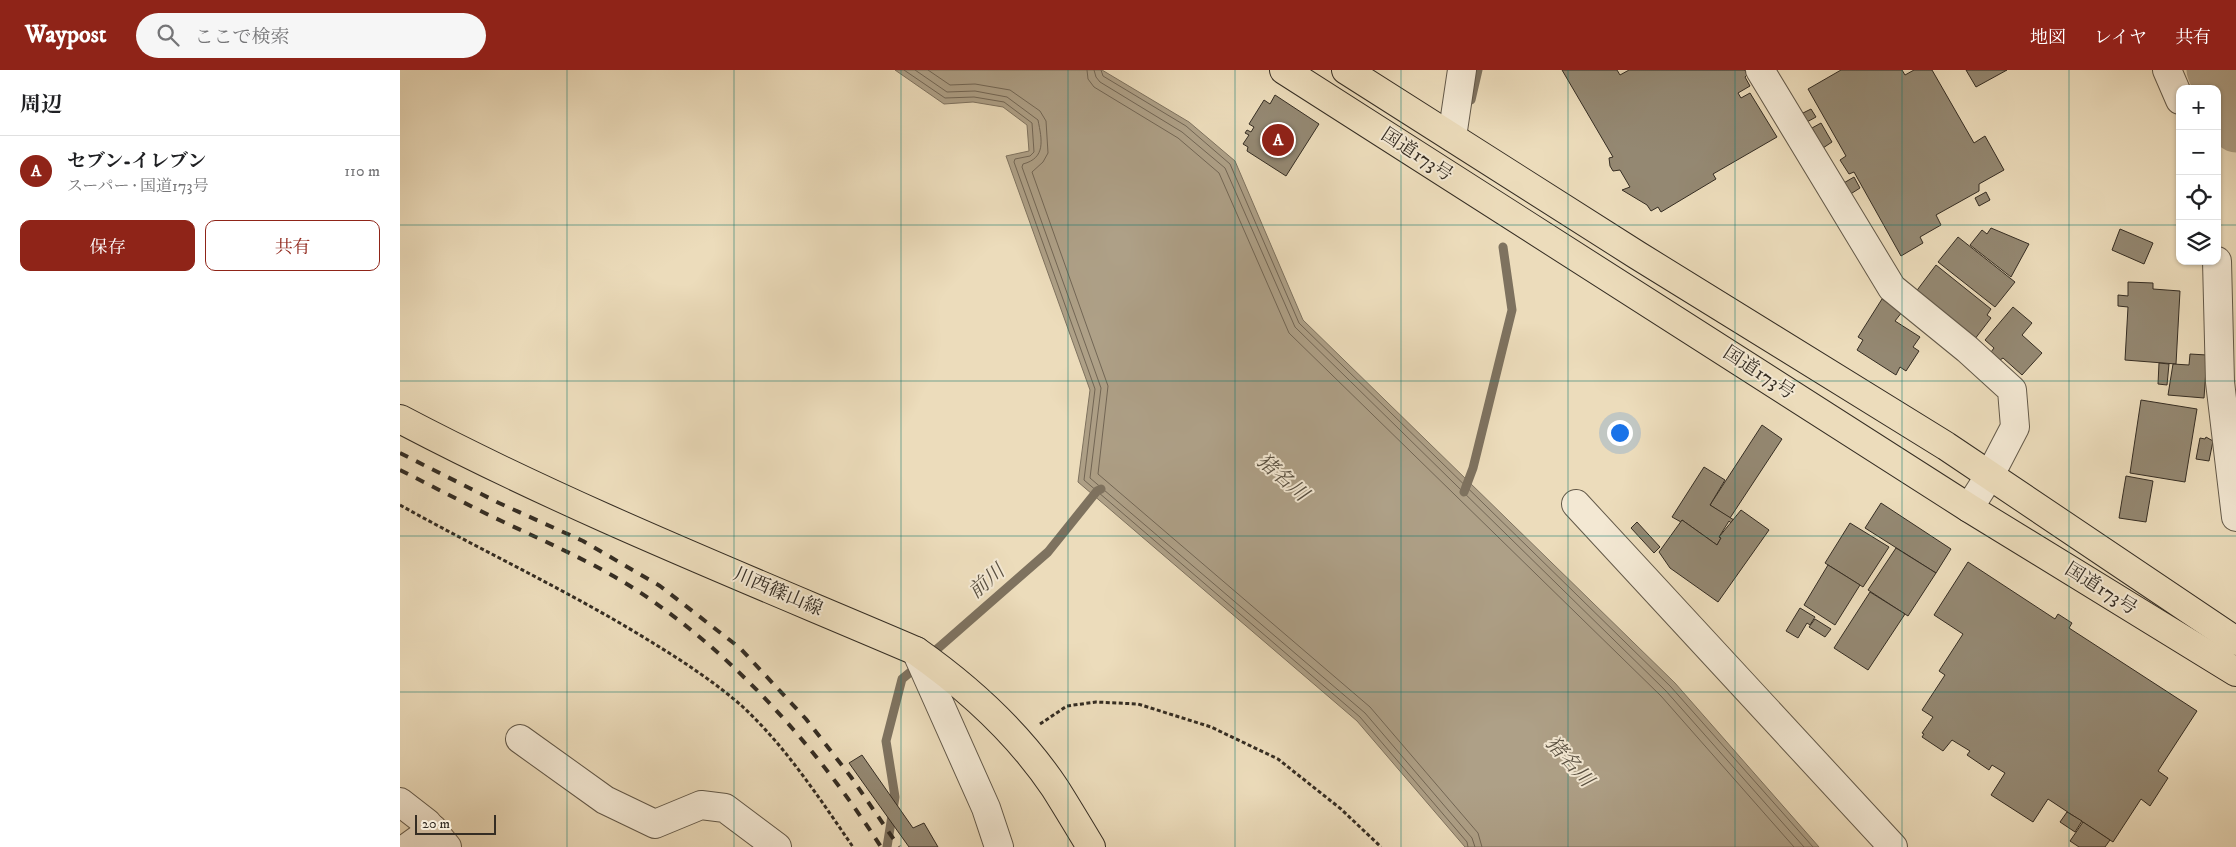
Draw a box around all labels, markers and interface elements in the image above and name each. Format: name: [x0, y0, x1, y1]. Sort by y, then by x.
search box: [136, 13, 486, 58]
text: Waypost: [25, 20, 106, 50]
icon: search: [154, 21, 182, 49]
text: ここで検索: [194, 26, 289, 49]
text: 地図: [2030, 27, 2066, 49]
text: レイヤ: [2094, 27, 2147, 49]
text: 共有: [2175, 27, 2211, 49]
map controls: [2176, 85, 2221, 265]
button: +: [2176, 85, 2221, 130]
text: 周辺: [20, 92, 62, 118]
pin: A: [1262, 121, 1294, 159]
street label: 国道173号: [1377, 123, 1457, 187]
button: −: [2176, 130, 2221, 175]
text: セブン-イレブン: [67, 150, 206, 173]
text: A: [31, 161, 41, 181]
text: 110 m: [344, 161, 380, 181]
button: locate: [2176, 175, 2221, 220]
text: スーパー · 国道173号: [67, 176, 208, 196]
button: 保存: [20, 220, 195, 271]
button: 共有: [205, 220, 380, 271]
button: layers: [2176, 220, 2221, 265]
street label: 国道173号: [1719, 341, 1799, 405]
your location: [1607, 420, 1633, 446]
water label: 猪名川: [1251, 449, 1314, 508]
water label: 前川: [964, 558, 1012, 605]
street label: 国道173号: [2061, 558, 2141, 620]
street label: 川西篠山線: [730, 563, 826, 621]
water label: 猪名川: [1540, 731, 1600, 794]
scale bar: [415, 812, 496, 835]
text: 20 m: [422, 815, 450, 833]

